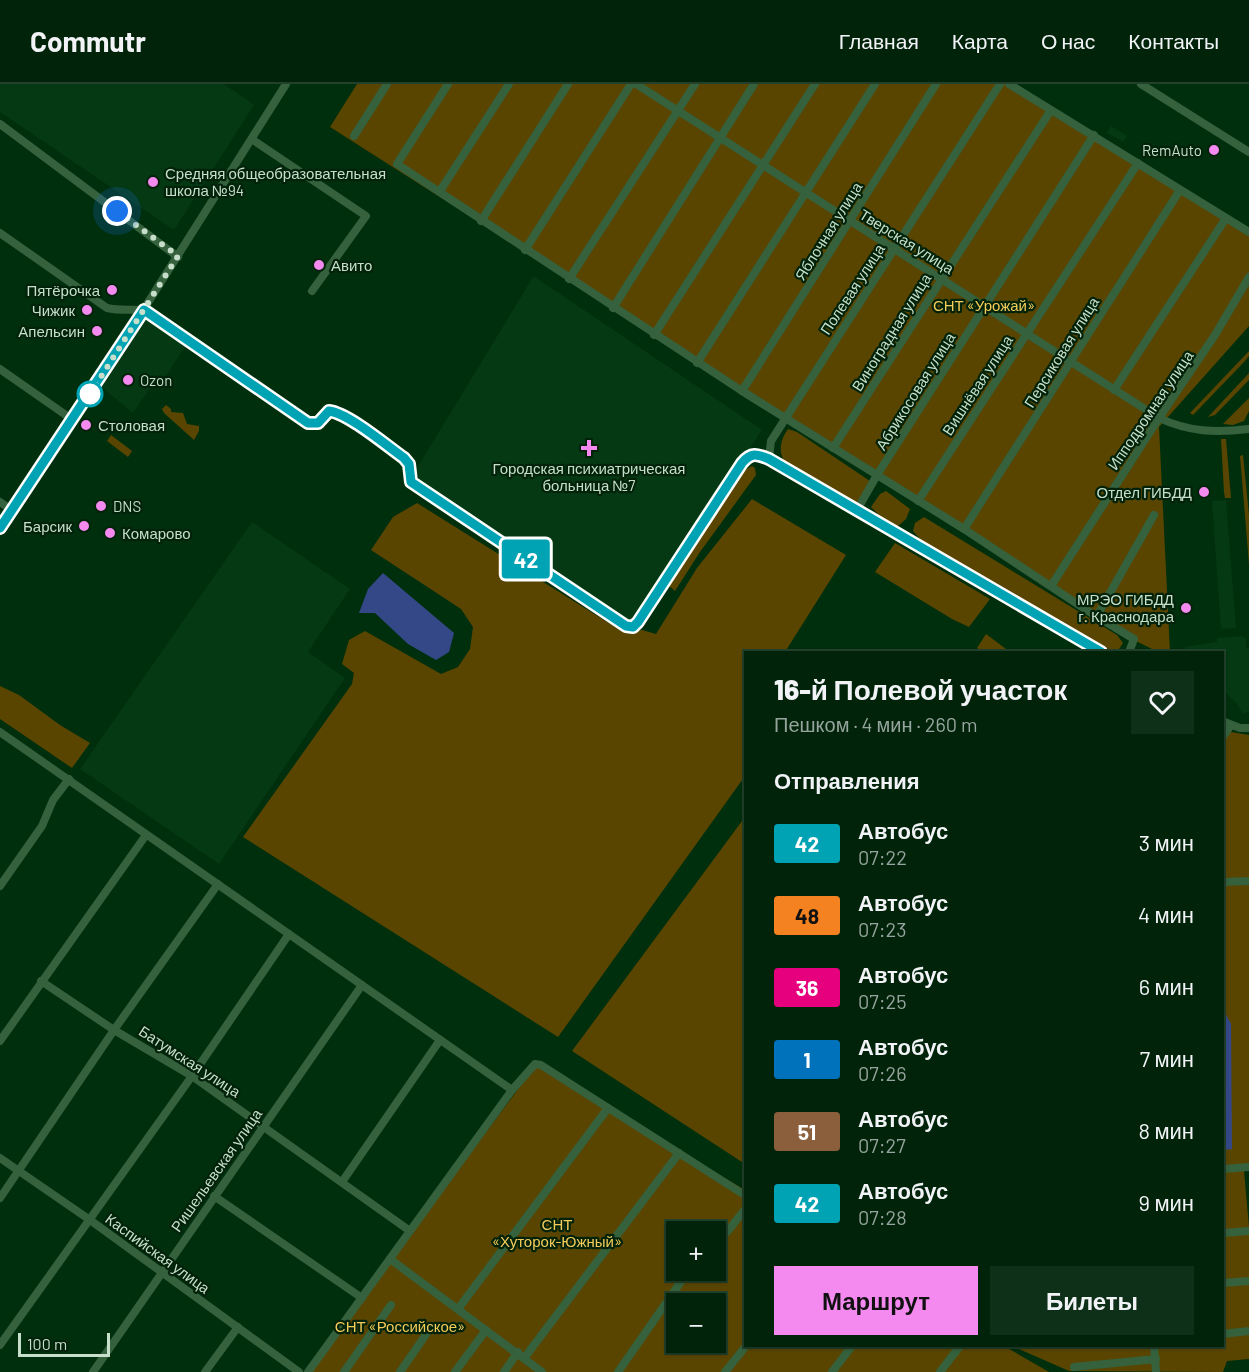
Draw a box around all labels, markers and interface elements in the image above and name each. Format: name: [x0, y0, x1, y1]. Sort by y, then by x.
text: Commutr: [30, 24, 146, 58]
text: Главная: [839, 28, 919, 53]
text: Карта: [952, 28, 1008, 53]
text: О нас: [1041, 28, 1095, 53]
text: Контакты: [1128, 28, 1219, 53]
place label: RemAuto: [1142, 141, 1202, 159]
marker: RemAuto: [1207, 143, 1221, 157]
place label: Средняя общеобразовательная школа №94: [165, 164, 386, 199]
marker: Средняя общеобразовательная школа №94: [146, 175, 160, 189]
street label: Яблочная улица: [791, 178, 866, 283]
your location: [102, 196, 132, 226]
street label: Тверская улица: [856, 205, 958, 278]
street label: Полевая улица: [816, 240, 888, 338]
place label: Авито: [331, 256, 372, 274]
marker: Авито: [312, 258, 326, 272]
street label: Виноградная улица: [848, 269, 935, 394]
place label: Пятёрочка: [26, 281, 101, 299]
marker: Пятёрочка: [105, 283, 119, 297]
street label: Персиковая улица: [1020, 293, 1103, 411]
park label: СНТ «Урожай»: [933, 296, 1035, 314]
place label: Чижик: [32, 301, 75, 319]
marker: Чижик: [80, 303, 94, 317]
place label: Апельсин: [18, 322, 85, 340]
marker: Апельсин: [90, 324, 104, 338]
street label: Абрикосовая улица: [872, 328, 959, 453]
street label: Вишнёвая улица: [938, 331, 1016, 438]
street label: Ипподромная улица: [1103, 346, 1197, 473]
place label: Ozon: [140, 371, 172, 389]
marker: Ozon: [121, 373, 135, 387]
unlabelled marker: [77, 381, 103, 407]
place label: Столовая: [98, 416, 165, 434]
marker: Столовая: [79, 418, 93, 432]
marker: Городская психиатрическая больница №7: [580, 439, 598, 457]
place label: Городская психиатрическая больница №7: [493, 459, 685, 494]
place label: Отдел ГИБДД: [1097, 483, 1192, 501]
marker: Отдел ГИБДД: [1197, 485, 1211, 499]
place label: DNS: [113, 497, 141, 515]
marker: DNS: [94, 499, 108, 513]
place label: Барсик: [23, 517, 72, 535]
marker: Барсик: [77, 519, 91, 533]
place label: Комарово: [122, 524, 191, 542]
marker: Комарово: [103, 526, 117, 540]
line badge: 42: [499, 540, 553, 578]
text: 42: [514, 547, 538, 572]
place label: МРЭО ГИБДД г. Краснодара: [1077, 590, 1175, 625]
marker: МРЭО ГИБДД г. Краснодара: [1179, 601, 1193, 615]
button: heart: [1131, 671, 1194, 734]
text: 16-й Полевой участок: [774, 672, 1067, 706]
text: Пешком · 4 мин · 260 m: [774, 712, 978, 736]
text: Отправления: [774, 767, 920, 793]
text: Автобус: [858, 817, 948, 843]
text: 3 мин: [1139, 829, 1194, 855]
text: 42: [795, 831, 819, 856]
text: 07:22: [858, 845, 907, 869]
text: Автобус: [858, 889, 948, 915]
text: 4 мин: [1138, 901, 1194, 927]
text: 48: [795, 903, 819, 928]
text: 07:23: [858, 917, 906, 941]
text: Автобус: [858, 961, 948, 987]
text: 6 мин: [1139, 973, 1194, 999]
text: 36: [796, 975, 818, 1000]
text: 07:25: [858, 989, 907, 1013]
street label: Батумская улица: [136, 1021, 245, 1101]
text: Автобус: [858, 1033, 948, 1059]
text: 7 мин: [1140, 1045, 1194, 1071]
text: 1: [803, 1047, 811, 1072]
text: 07:26: [858, 1061, 907, 1085]
street label: Ришельевская улица: [167, 1104, 266, 1235]
text: Автобус: [858, 1105, 948, 1131]
text: 8 мин: [1139, 1117, 1194, 1143]
text: 51: [798, 1119, 816, 1144]
text: 07:27: [858, 1133, 906, 1157]
text: Автобус: [858, 1177, 948, 1203]
text: 9 мин: [1139, 1189, 1194, 1215]
text: 42: [795, 1191, 819, 1216]
text: 07:28: [858, 1205, 907, 1229]
street label: Каспийская улица: [102, 1209, 214, 1297]
park label: СНТ «Хуторок-Южный»: [492, 1215, 622, 1250]
map controls: [666, 1221, 726, 1353]
button: +: [666, 1221, 726, 1281]
button: Маршрут: [774, 1266, 978, 1335]
button: Билеты: [990, 1266, 1194, 1335]
button: −: [666, 1293, 726, 1353]
park label: СНТ «Российское»: [335, 1317, 465, 1335]
scale bar: [18, 1330, 110, 1358]
text: 100 m: [27, 1334, 67, 1353]

